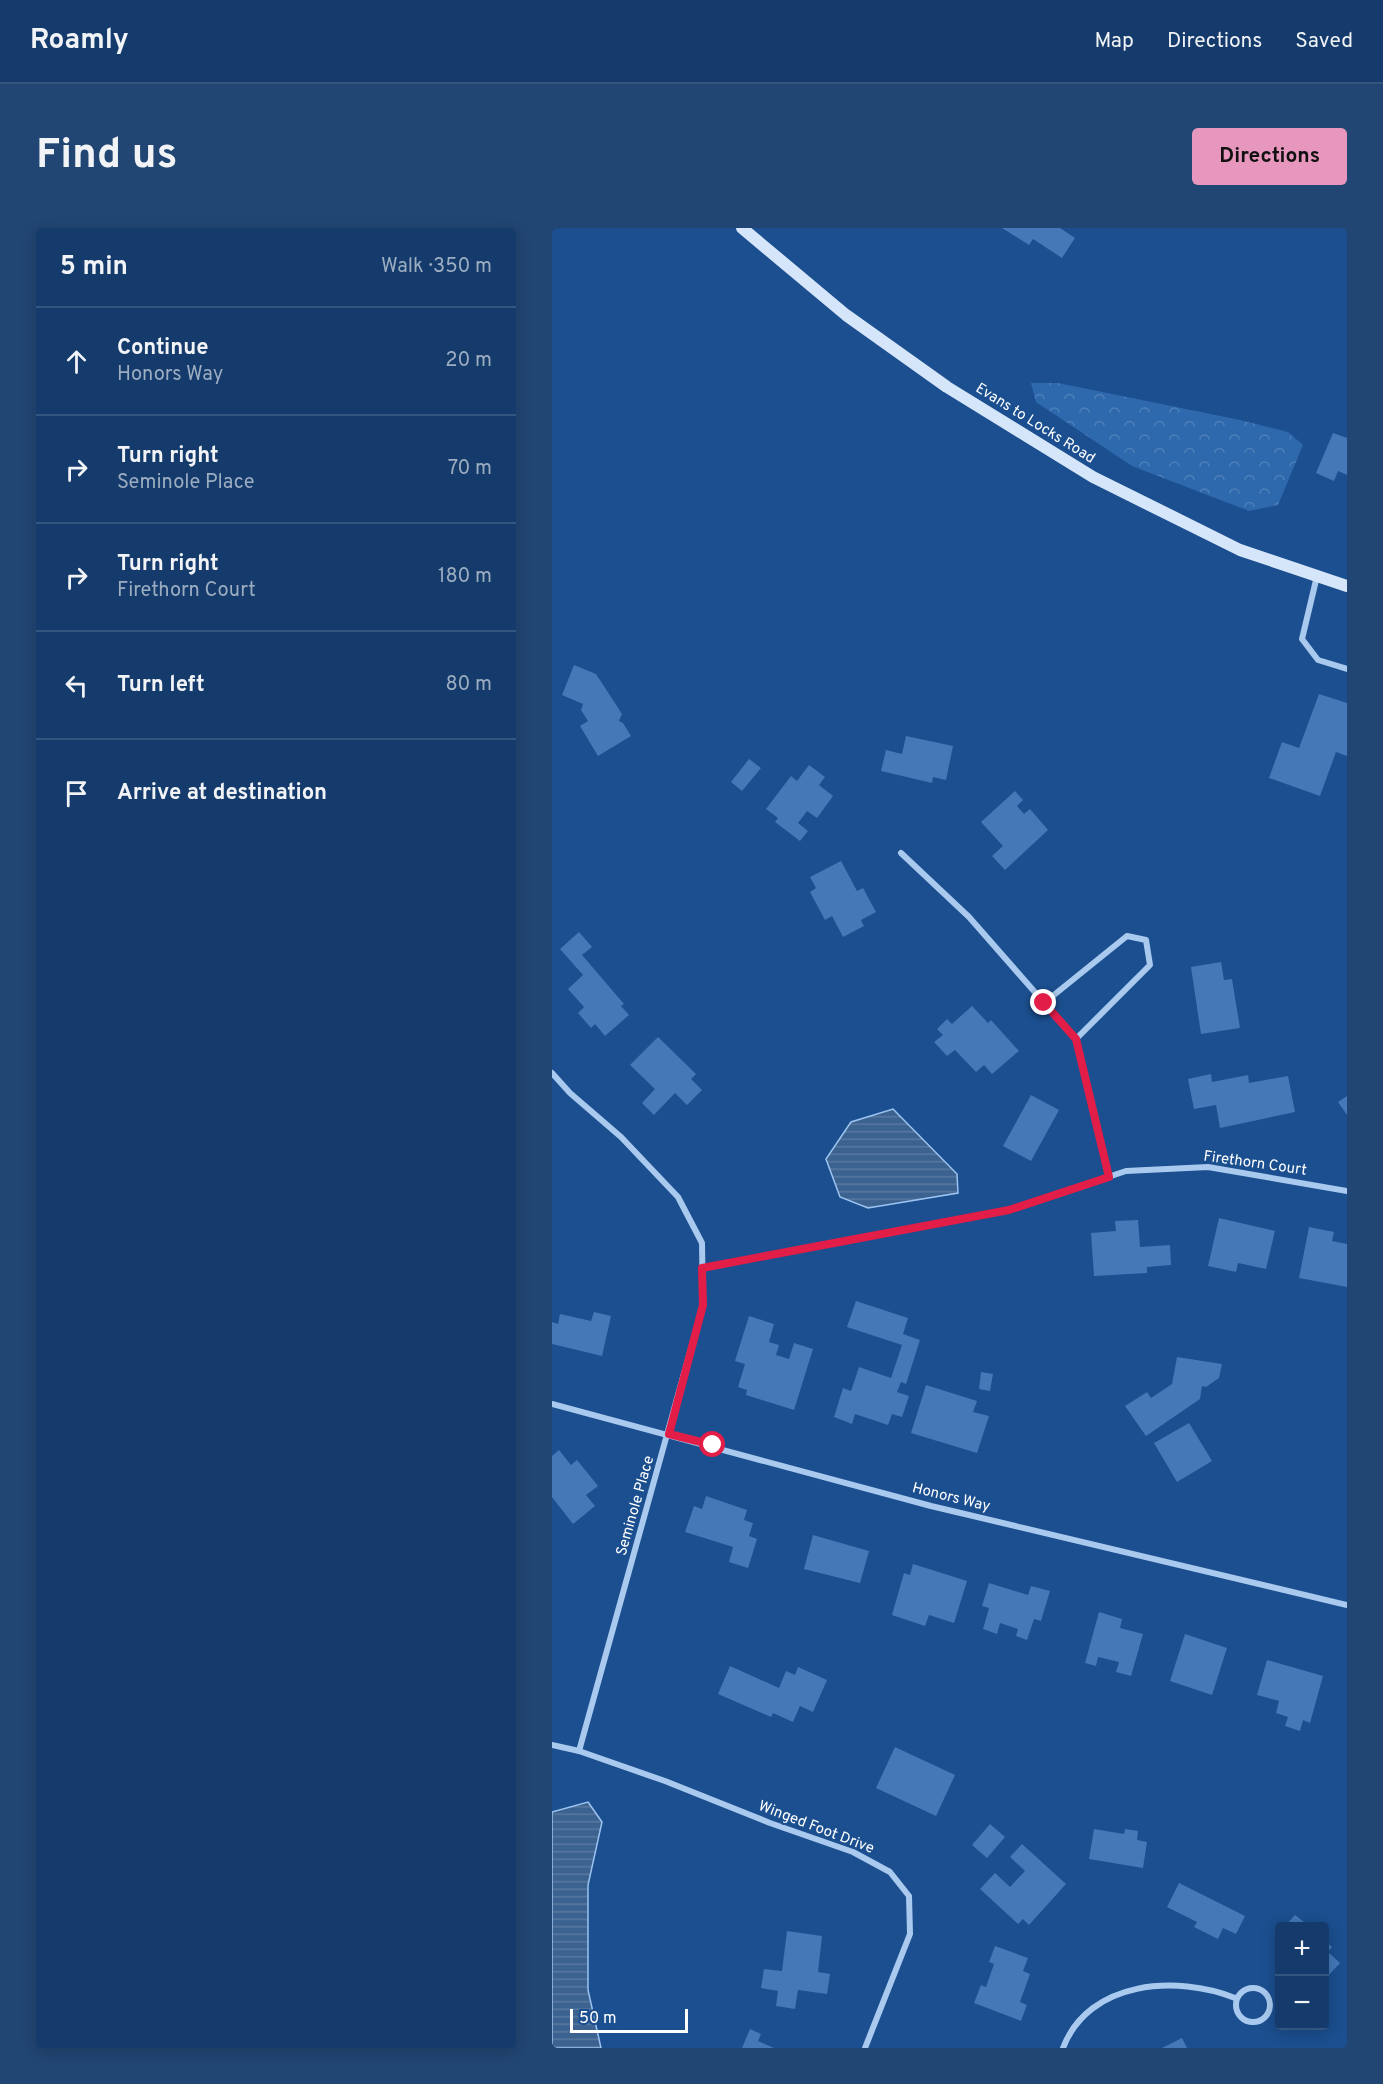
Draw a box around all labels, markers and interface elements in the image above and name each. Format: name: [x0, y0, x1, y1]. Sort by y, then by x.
text: Roamly: [30, 23, 129, 59]
text: Map: [1094, 28, 1134, 55]
text: Directions: [1167, 28, 1262, 55]
text: Saved: [1295, 28, 1353, 55]
button: Directions: [1192, 128, 1347, 185]
text: Find us: [36, 130, 177, 183]
text: 5 min: [60, 251, 128, 284]
text: Walk · 350 m: [381, 254, 492, 280]
text: Continue: [117, 335, 208, 362]
icon: ahead: [60, 345, 93, 378]
text: 20 m: [445, 348, 492, 374]
text: Honors Way: [117, 362, 223, 388]
street label: Evans to Locks Road: [972, 380, 1098, 468]
text: Turn right: [117, 443, 219, 470]
icon: right: [60, 453, 93, 486]
text: 70 m: [448, 456, 492, 482]
text: Seminole Place: [117, 470, 255, 496]
text: Turn right: [117, 551, 219, 578]
icon: right: [60, 561, 93, 594]
text: 180 m: [438, 564, 492, 590]
text: Firethorn Court: [117, 578, 256, 604]
icon: left: [60, 669, 93, 702]
text: Turn left: [117, 672, 205, 699]
text: 80 m: [446, 672, 492, 698]
icon: arrive: [60, 777, 93, 810]
text: Arrive at destination: [117, 780, 327, 807]
route end: [1030, 989, 1056, 1015]
street label: Firethorn Court: [1202, 1147, 1308, 1181]
route start: [699, 1431, 725, 1457]
street label: Seminole Place: [613, 1454, 659, 1558]
street label: Honors Way: [910, 1479, 992, 1517]
street label: Winged Foot Drive: [755, 1797, 877, 1859]
map controls: [1275, 1922, 1329, 2030]
button: +: [1275, 1922, 1329, 1976]
button: −: [1275, 1976, 1329, 2030]
scale bar: [570, 2006, 688, 2034]
text: 50 m: [579, 2009, 617, 2029]

